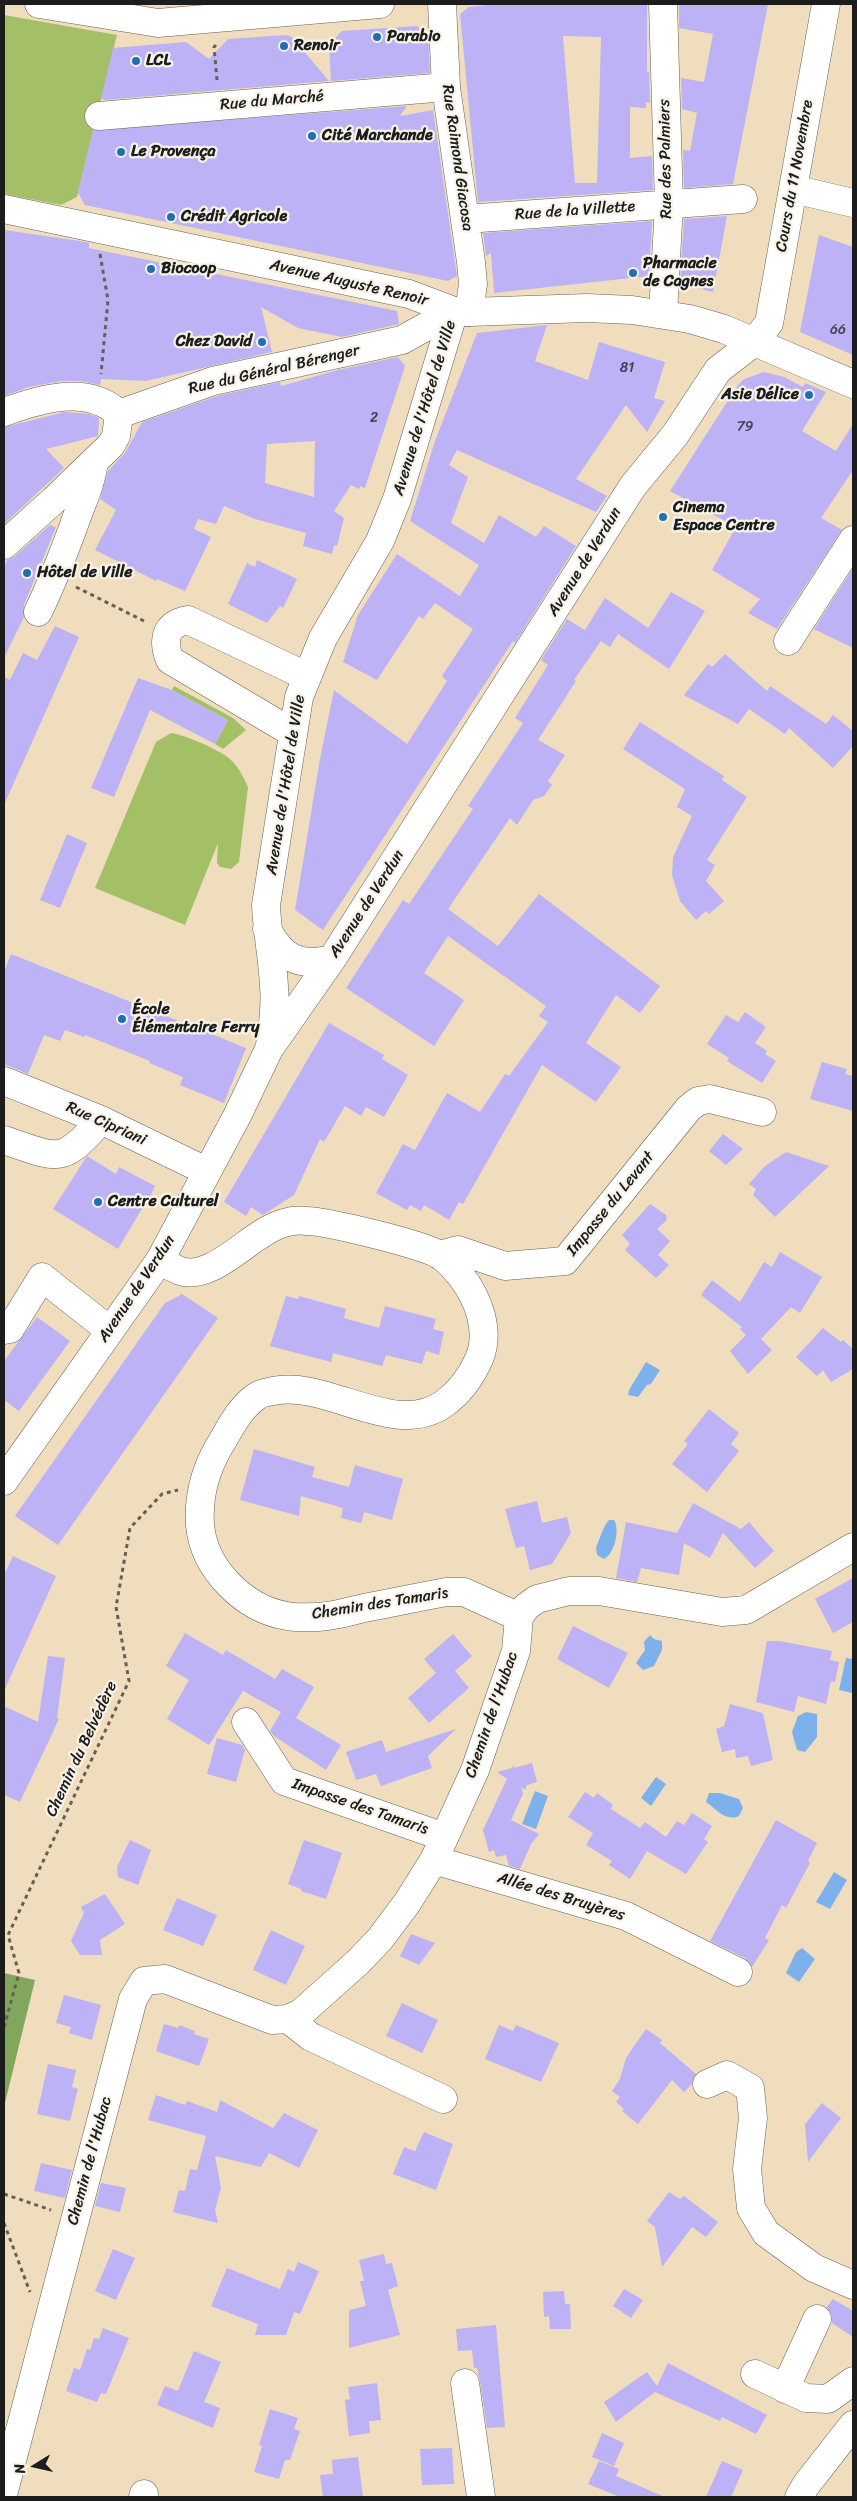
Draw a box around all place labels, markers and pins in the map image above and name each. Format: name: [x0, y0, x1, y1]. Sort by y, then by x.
place label: Parabio: [387, 27, 440, 47]
marker: Parabio: [371, 31, 383, 43]
place label: Renoir: [294, 36, 340, 56]
marker: Renoir: [278, 40, 290, 52]
place label: LCL: [146, 51, 171, 71]
marker: LCL: [130, 55, 142, 67]
place label: Cité Marchande: [322, 126, 433, 146]
marker: Cité Marchande: [306, 130, 318, 142]
place label: Le Provença: [131, 142, 216, 162]
marker: Le Provença: [115, 146, 127, 158]
place label: Crédit Agricole: [181, 207, 287, 227]
marker: Crédit Agricole: [165, 211, 177, 223]
place label: Pharmacie de Cagnes: [643, 254, 717, 292]
place label: Biocoop: [161, 259, 216, 279]
marker: Biocoop: [145, 263, 157, 275]
marker: Pharmacie de Cagnes: [627, 267, 639, 279]
place label: Chez David: [176, 332, 252, 352]
marker: Chez David: [256, 336, 268, 348]
place label: Asie Délice: [721, 385, 799, 405]
marker: Asie Délice: [803, 389, 815, 401]
place label: Cinema Espace Centre: [673, 498, 775, 536]
marker: Cinema Espace Centre: [657, 511, 669, 523]
place label: Hôtel de Ville: [37, 563, 132, 583]
marker: Hôtel de Ville: [21, 567, 33, 579]
place label: École Élémentaire Ferry: [132, 1000, 260, 1038]
marker: École Élémentaire Ferry: [116, 1013, 128, 1025]
place label: Centre Culturel: [108, 1192, 218, 1212]
marker: Centre Culturel: [92, 1196, 104, 1208]

